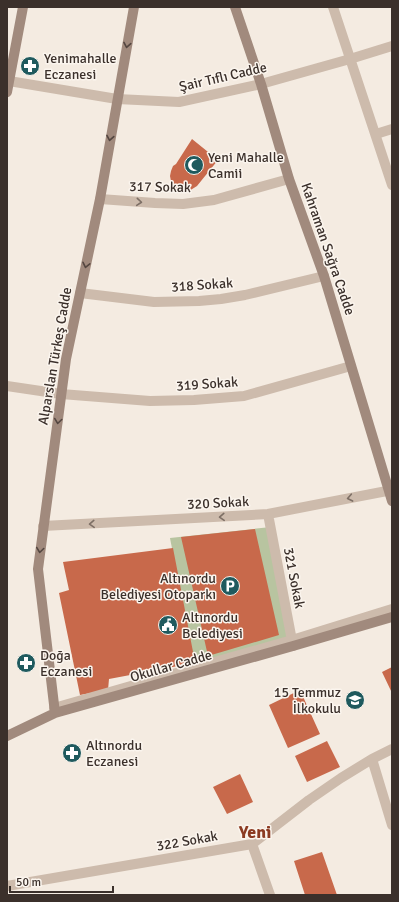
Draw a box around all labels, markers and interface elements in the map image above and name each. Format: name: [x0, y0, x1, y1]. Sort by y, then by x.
one-way arrow: [123, 42, 132, 49]
place label: Yenimahalle Eczanesi: [44, 50, 117, 83]
pharmacy icon: Yenimahalle Eczanesi: [19, 55, 41, 77]
street label: Şair Tıflı Cadde: [177, 59, 269, 95]
one-way arrow: [107, 135, 115, 141]
place label: Yeni Mahalle Camii: [208, 149, 284, 182]
mosque icon: Yeni Mahalle Camii: [183, 154, 205, 176]
street label: 317 Sokak: [129, 178, 191, 196]
street label: Kahraman Sağra Cadde: [297, 181, 359, 317]
one-way arrow: [136, 197, 142, 206]
one-way arrow: [82, 262, 90, 268]
street label: 318 Sokak: [170, 274, 234, 296]
street label: Alparslan Türkeş Cadde: [35, 286, 75, 426]
street label: 319 Sokak: [175, 373, 239, 395]
one-way arrow: [54, 418, 63, 424]
street label: 320 Sokak: [187, 493, 249, 513]
one-way arrow: [347, 493, 353, 502]
one-way arrow: [219, 512, 225, 521]
one-way arrow: [89, 519, 95, 528]
street label: 321 Sokak: [280, 546, 308, 610]
one-way arrow: [36, 547, 45, 553]
place label: Altınordu Belediyesi Otoparkı: [100, 570, 216, 603]
parking icon: Altınordu Belediyesi Otoparkı: [219, 575, 241, 597]
place label: Altınordu Belediyesi: [182, 609, 243, 642]
public building icon: Altınordu Belediyesi: [157, 614, 179, 636]
street label: Okullar Cadde: [128, 646, 214, 686]
place label: Doğa Eczanesi: [40, 647, 92, 680]
pharmacy icon: Doğa Eczanesi: [15, 652, 37, 674]
place label: 15 Temmuz İlkokulu: [274, 684, 341, 717]
school or university icon: 15 Temmuz İlkokulu: [344, 689, 366, 711]
place label: Altınordu Eczanesi: [86, 737, 142, 770]
pharmacy icon: Altınordu Eczanesi: [61, 742, 83, 764]
district label: Yeni: [238, 821, 271, 843]
street label: 322 Sokak: [155, 827, 219, 855]
scale bar: [10, 868, 113, 894]
text: 50 m: [16, 875, 41, 890]

